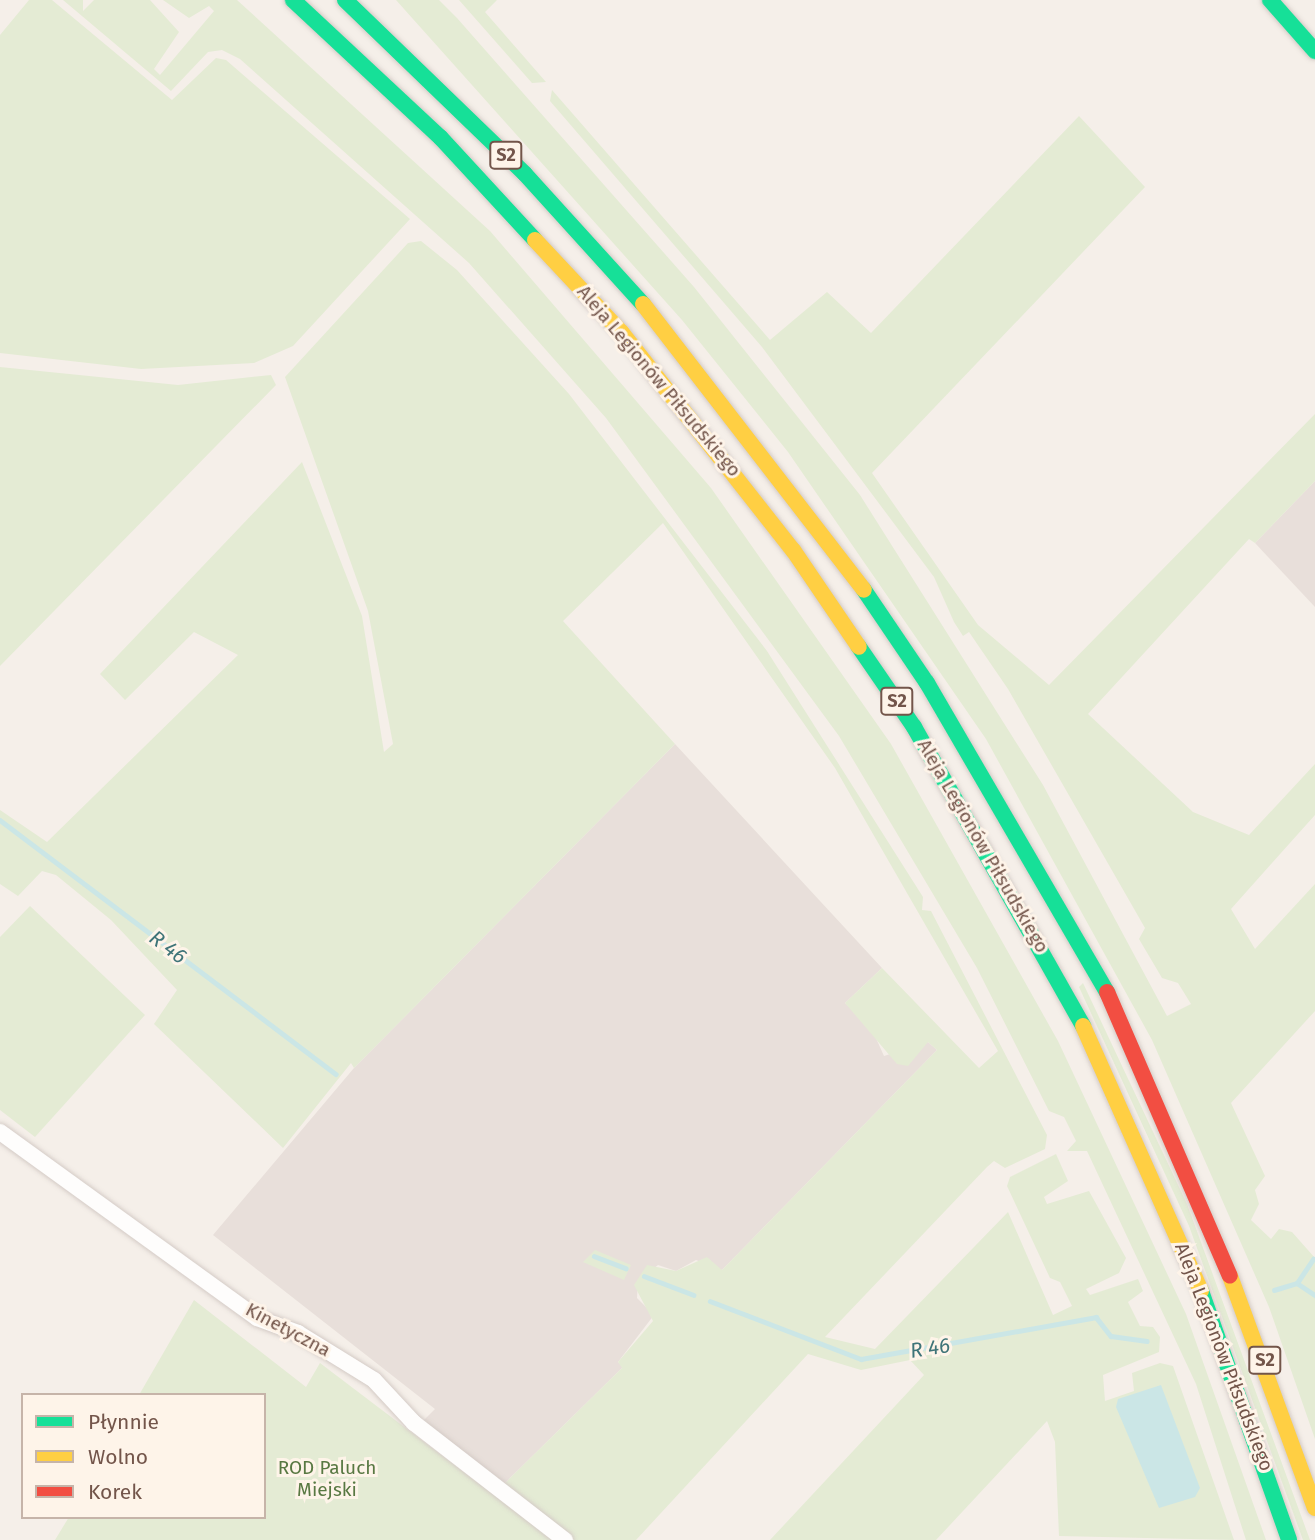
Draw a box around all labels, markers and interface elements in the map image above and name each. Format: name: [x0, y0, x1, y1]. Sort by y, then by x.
road number: S2: [489, 140, 524, 170]
street label: Aleja Legionów Piłsudskiego: [572, 281, 746, 481]
road number: S2: [880, 686, 914, 716]
street label: Aleja Legionów Piłsudskiego: [912, 735, 1054, 957]
water label: R 46: [144, 925, 192, 969]
street label: Aleja Legionów Piłsudskiego: [1170, 1240, 1278, 1474]
street label: Kinetyczna: [242, 1298, 334, 1362]
water label: R 46: [908, 1332, 952, 1364]
road number: S2: [1248, 1345, 1282, 1374]
legend: [21, 1393, 266, 1519]
text: Płynnie: [88, 1409, 159, 1435]
text: Wolno: [88, 1444, 148, 1470]
park label: ROD Paluch Miejski: [278, 1457, 376, 1501]
text: Korek: [88, 1479, 142, 1505]

